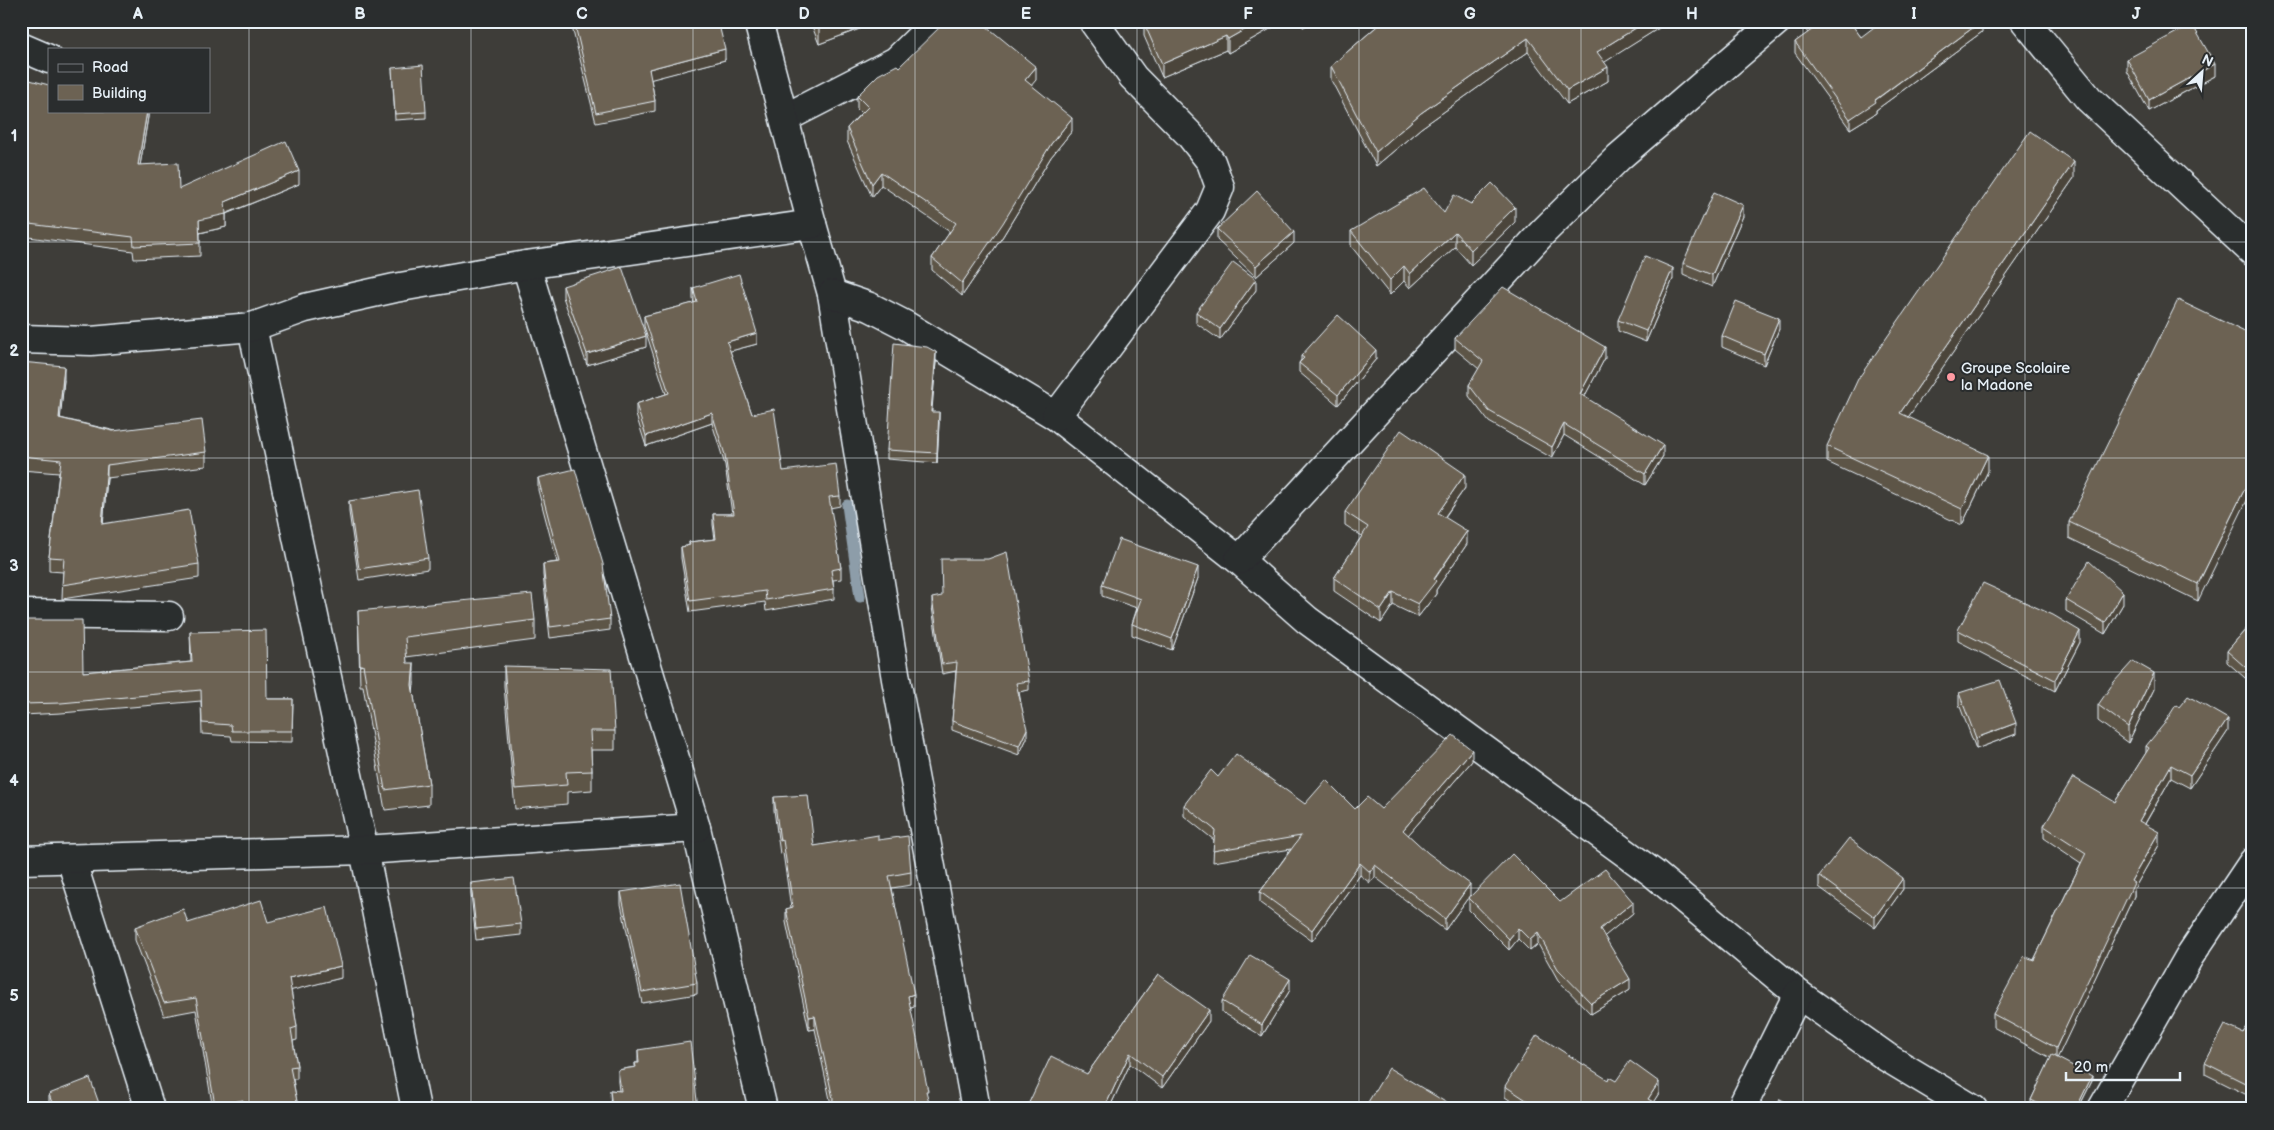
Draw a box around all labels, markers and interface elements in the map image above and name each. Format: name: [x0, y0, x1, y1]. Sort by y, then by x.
text: A: [132, 5, 143, 24]
text: B: [354, 5, 366, 24]
text: C: [576, 5, 588, 24]
text: D: [798, 5, 810, 24]
text: E: [1021, 5, 1031, 24]
text: F: [1243, 5, 1253, 24]
text: G: [1464, 5, 1476, 24]
text: H: [1686, 5, 1698, 24]
text: I: [1911, 5, 1917, 24]
text: J: [2132, 5, 2141, 24]
legend: [48, 48, 210, 112]
north arrow: [2176, 48, 2226, 98]
text: N: [2199, 51, 2216, 71]
text: Road: [92, 58, 128, 77]
text: Building: [92, 84, 147, 103]
text: 1: [11, 127, 17, 146]
text: 2: [9, 342, 19, 361]
place label: Groupe Scolaire la Madone: [1961, 359, 2070, 395]
marker: Groupe Scolaire la Madone: [1945, 371, 1957, 383]
text: 3: [9, 557, 19, 576]
text: 4: [9, 772, 19, 791]
text: 5: [9, 987, 19, 1006]
scale bar: [2066, 1050, 2180, 1082]
text: 20 m: [2074, 1058, 2108, 1077]

